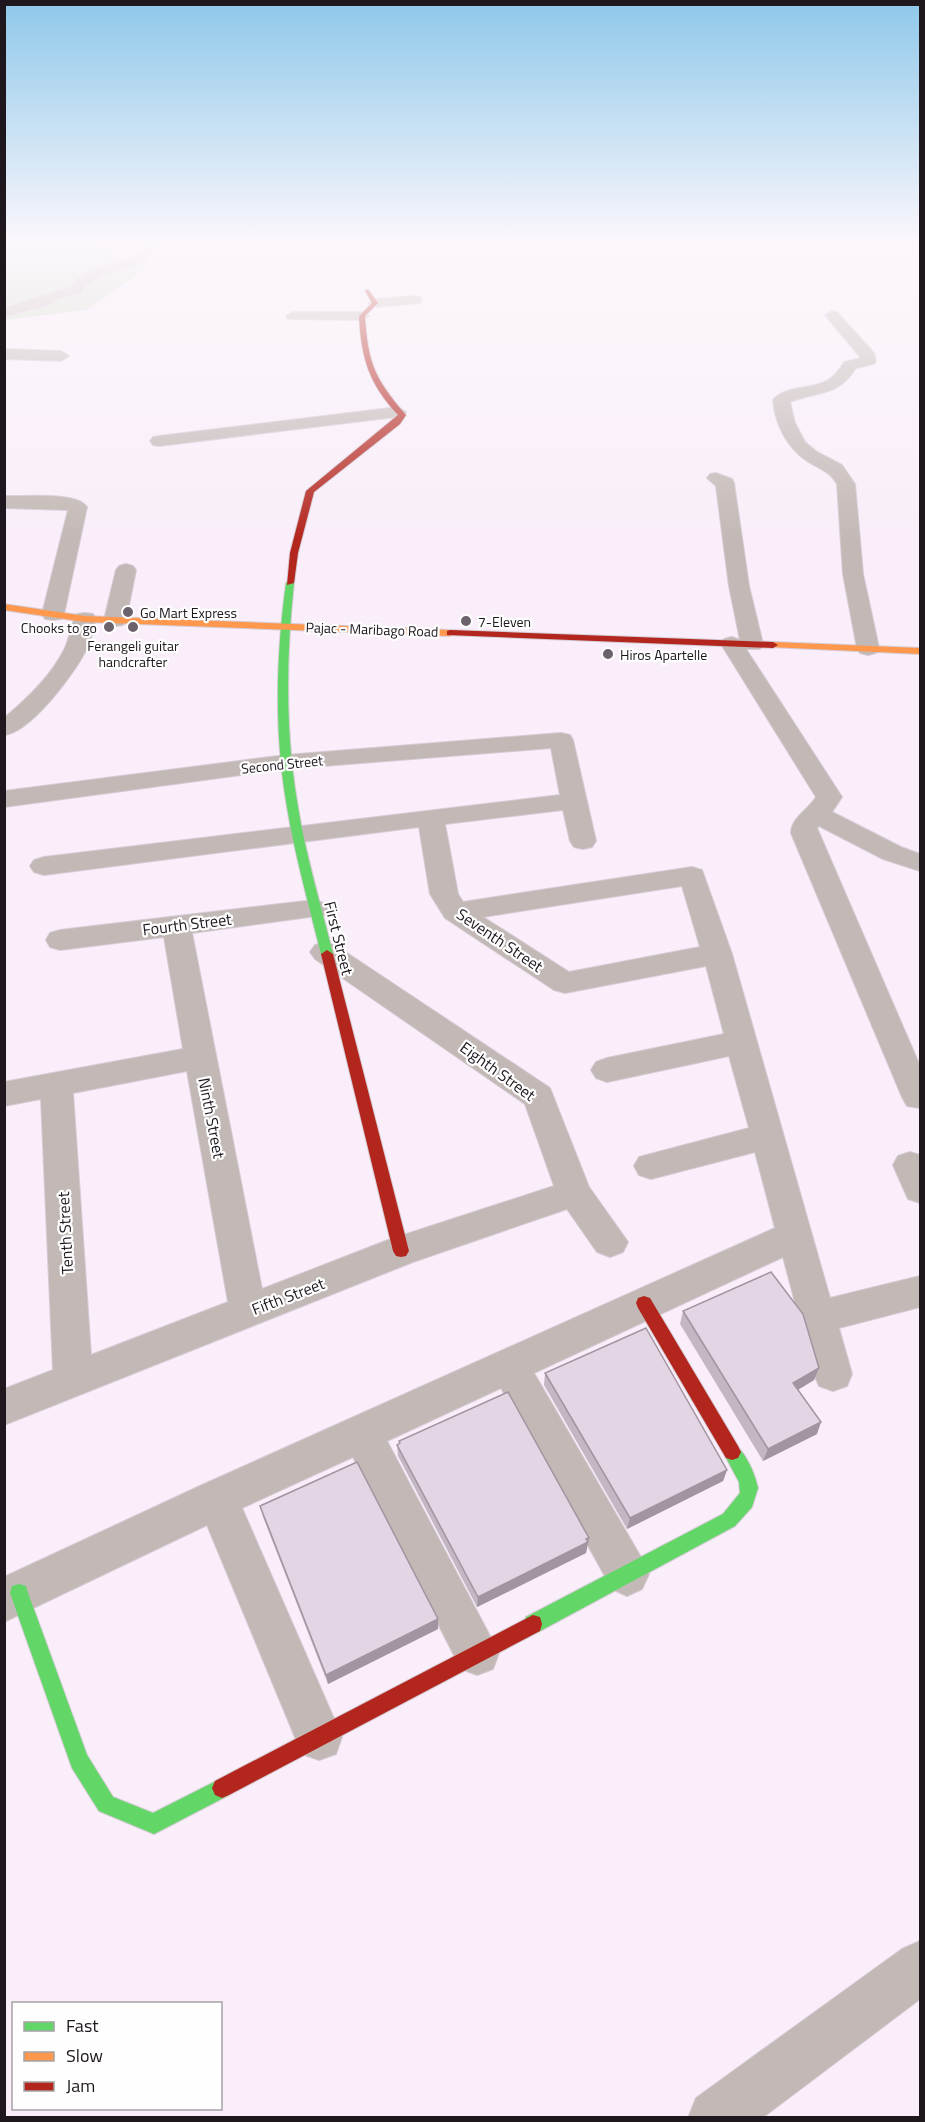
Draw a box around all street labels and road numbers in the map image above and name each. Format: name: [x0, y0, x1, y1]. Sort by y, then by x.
street label: Pajac - Maribago Road: [305, 616, 439, 642]
street label: Second Street: [240, 749, 324, 779]
street label: First Street: [318, 899, 360, 978]
street label: Seventh Street: [452, 902, 548, 978]
street label: Fourth Street: [141, 907, 233, 941]
street label: Eighth Street: [455, 1035, 541, 1107]
street label: Ninth Street: [192, 1076, 232, 1161]
street label: Tenth Street: [51, 1191, 79, 1275]
street label: Fifth Street: [248, 1271, 328, 1321]

